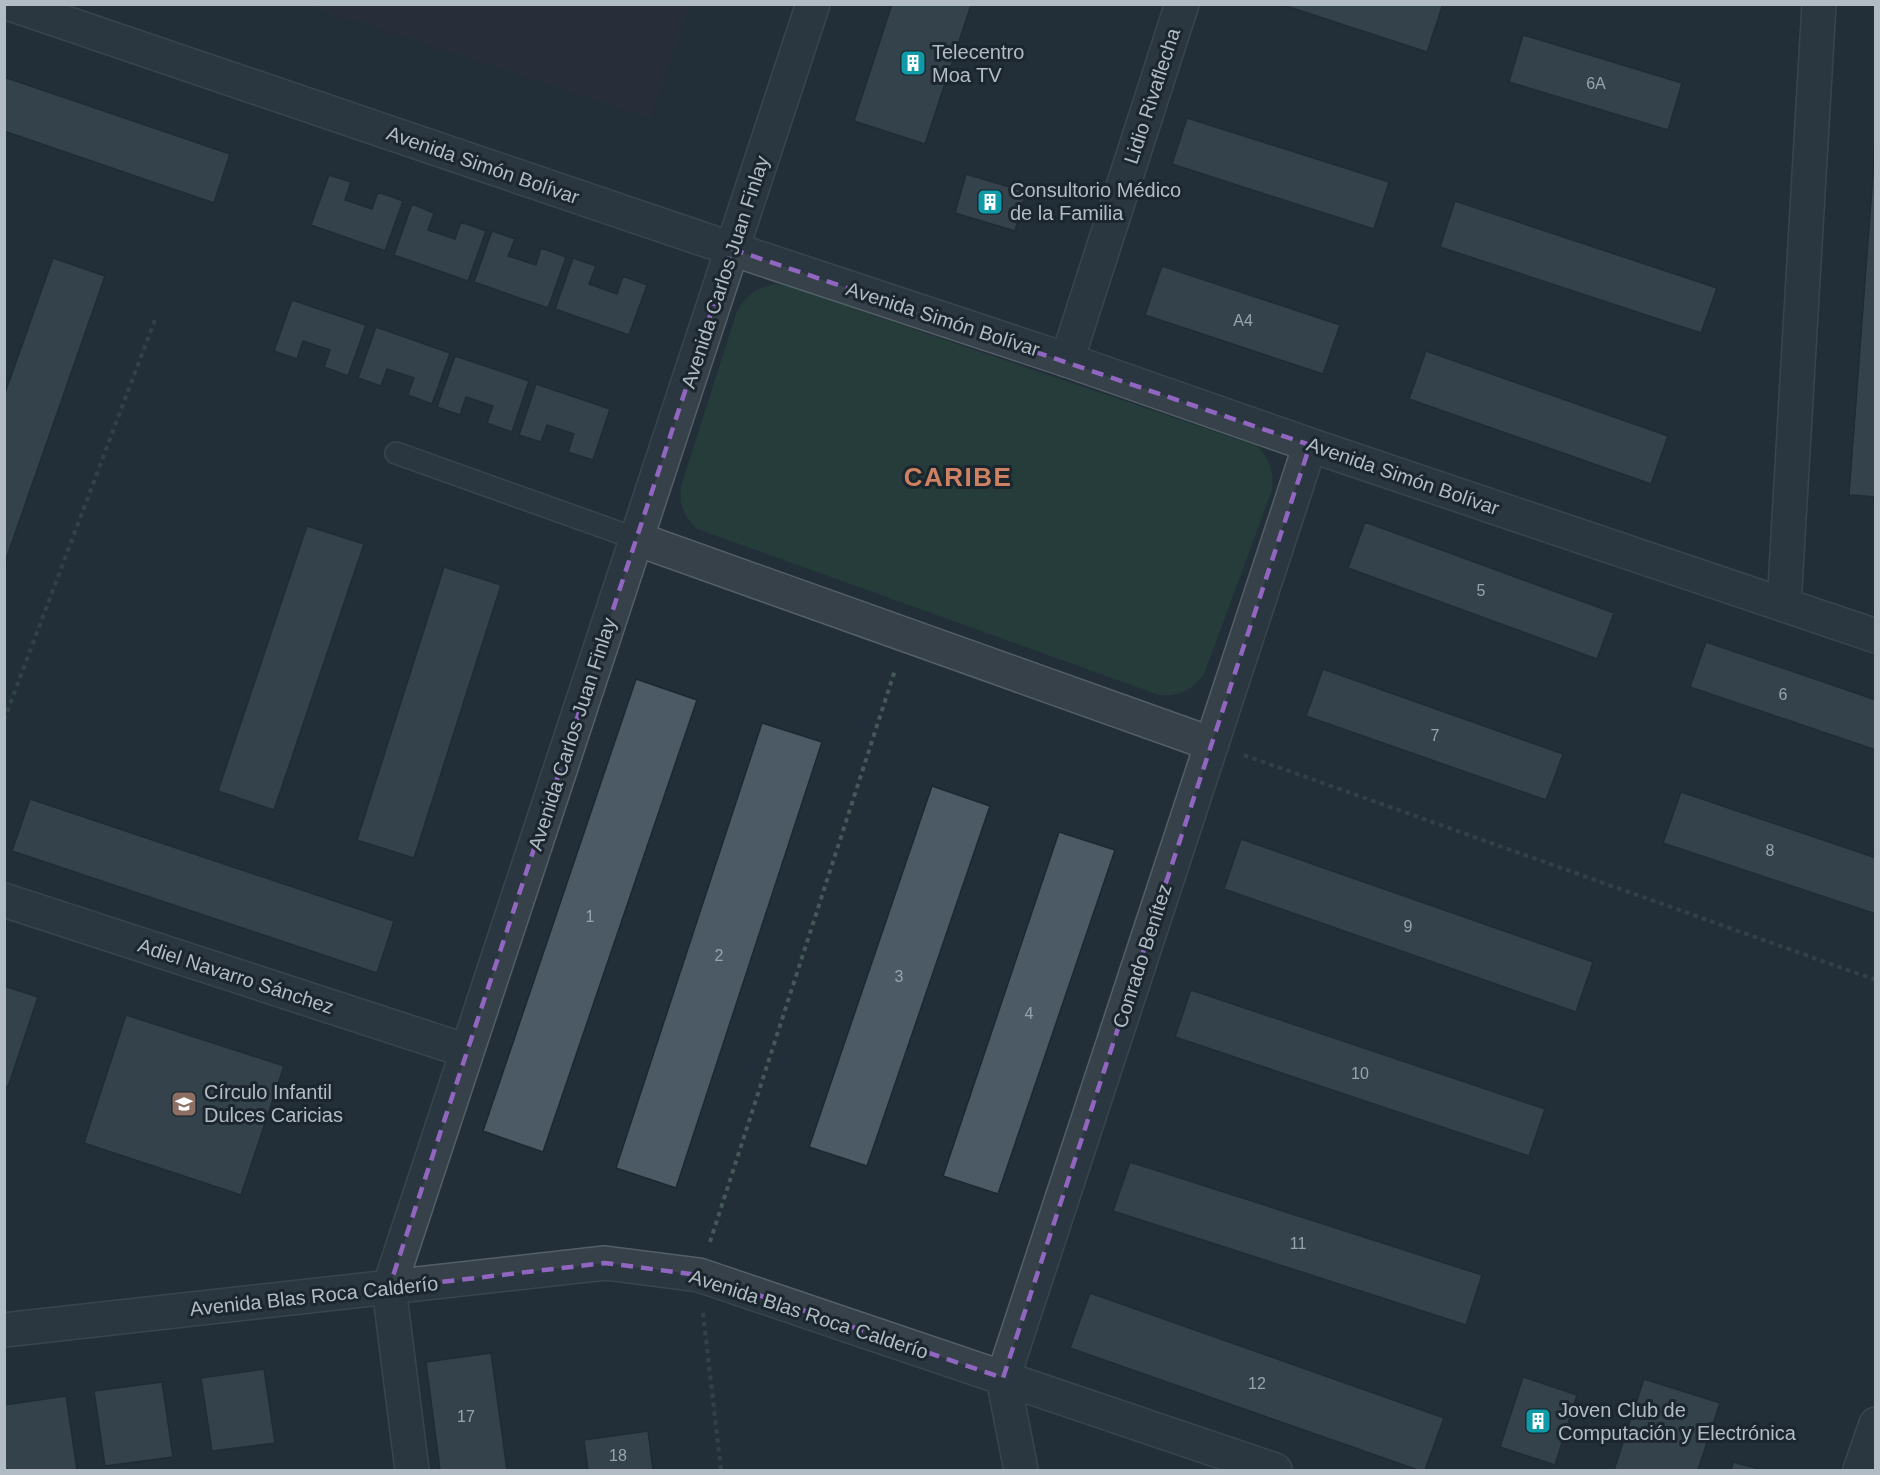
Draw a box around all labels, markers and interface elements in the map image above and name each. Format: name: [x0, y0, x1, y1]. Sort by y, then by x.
street label: Lidio Rivaflecha: [1120, 25, 1185, 167]
place label: Telecentro Moa TV: [932, 41, 1024, 86]
building icon: Telecentro Moa TV: [898, 48, 928, 78]
house number: 6A: [1586, 75, 1606, 92]
street label: Avenida Simón Bolívar: [384, 122, 582, 208]
street label: Avenida Carlos Juan Finlay: [677, 153, 773, 391]
place label: Consultorio Médico de la Familia: [1010, 179, 1181, 224]
building icon: Consultorio Médico de la Familia: [975, 187, 1005, 217]
street label: Avenida Simón Bolívar: [844, 277, 1043, 361]
house number: A4: [1233, 312, 1253, 329]
street label: Avenida Simón Bolívar: [1304, 433, 1502, 519]
district label: CARIBE: [904, 462, 1012, 492]
house number: 5: [1477, 582, 1486, 599]
street label: Avenida Carlos Juan Finlay: [524, 615, 620, 853]
house number: 6: [1779, 686, 1788, 703]
house number: 7: [1431, 727, 1440, 744]
house number: 8: [1766, 842, 1775, 859]
street label: Conrado Benítez: [1108, 881, 1176, 1031]
house number: 1: [586, 908, 595, 925]
house number: 9: [1404, 918, 1413, 935]
street label: Adiel Navarro Sánchez: [135, 934, 337, 1018]
house number: 2: [715, 947, 724, 964]
house number: 3: [895, 968, 904, 985]
house number: 4: [1025, 1005, 1034, 1022]
house number: 10: [1351, 1065, 1369, 1082]
place label: Círculo Infantil Dulces Caricias: [204, 1081, 343, 1126]
school or university icon: Círculo Infantil Dulces Caricias: [169, 1089, 199, 1119]
house number: 11: [1290, 1235, 1306, 1252]
street label: Avenida Blas Roca Calderío: [687, 1265, 931, 1363]
street label: Avenida Blas Roca Calderío: [189, 1272, 439, 1320]
house number: 12: [1248, 1375, 1266, 1392]
place label: Joven Club de Computación y Electrónica: [1558, 1399, 1797, 1444]
building icon: Joven Club de Computación y Electrónica: [1523, 1406, 1553, 1436]
house number: 17: [457, 1408, 475, 1425]
house number: 18: [609, 1447, 627, 1464]

